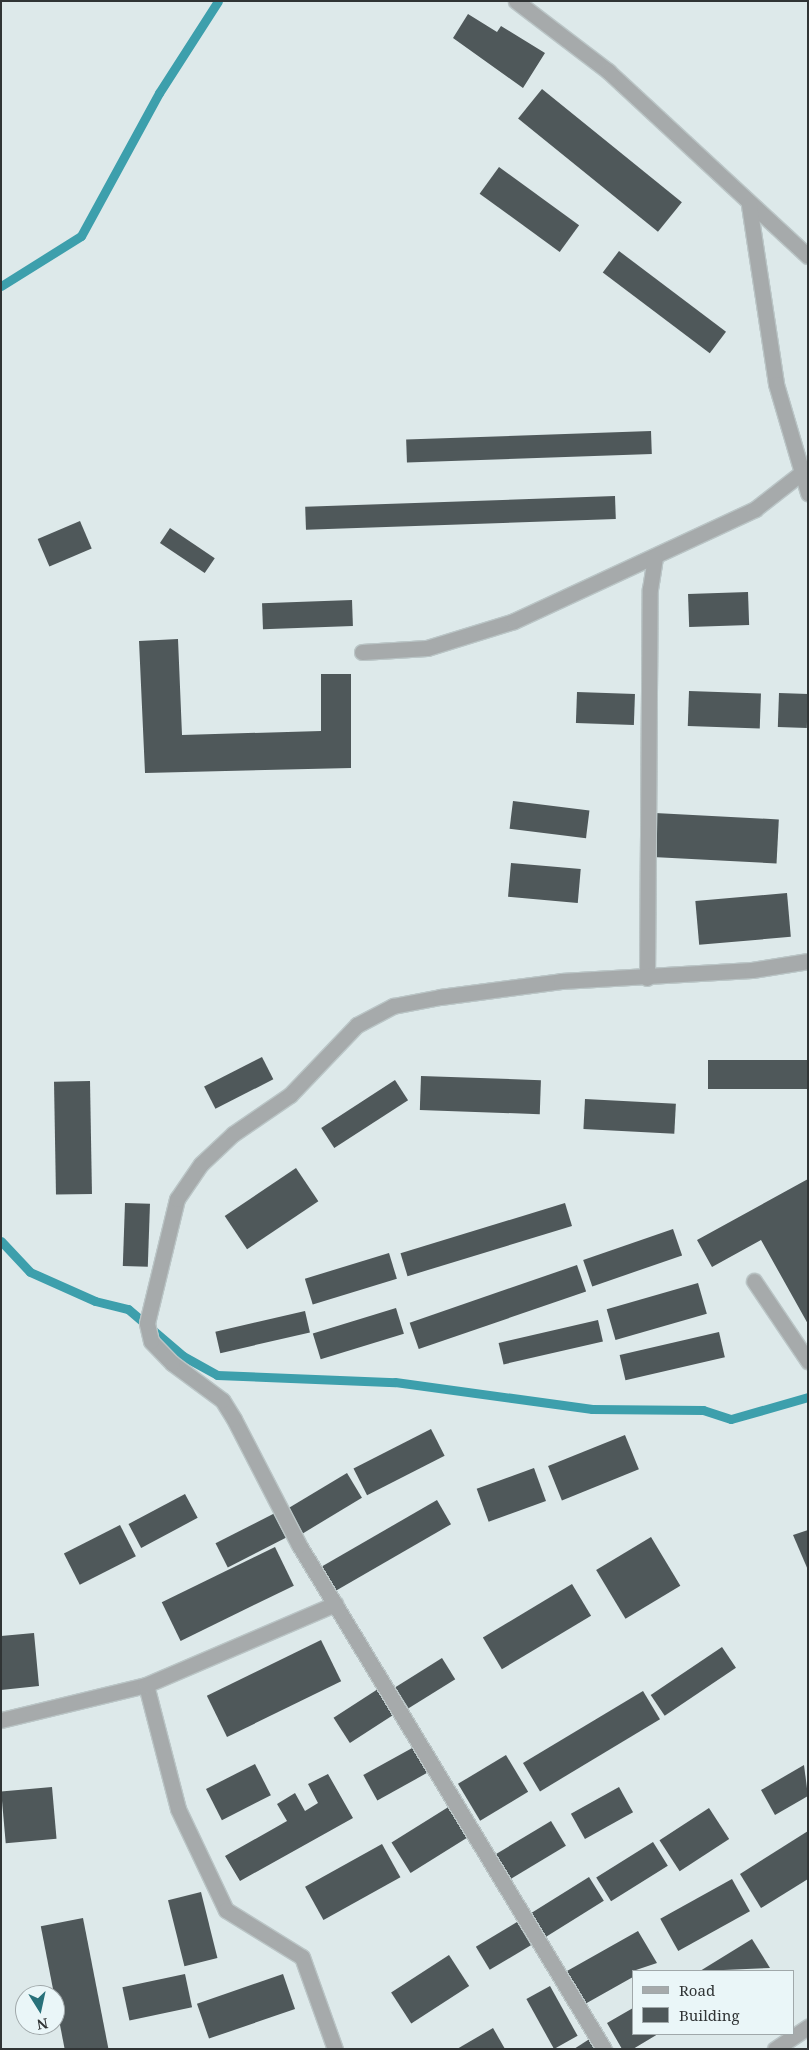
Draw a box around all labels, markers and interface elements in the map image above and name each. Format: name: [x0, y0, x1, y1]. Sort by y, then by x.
legend: [632, 1970, 794, 2035]
text: Road: [679, 1980, 715, 2000]
north arrow: [15, 1985, 65, 2035]
text: Building: [679, 2005, 740, 2025]
text: N: [35, 2014, 50, 2035]

